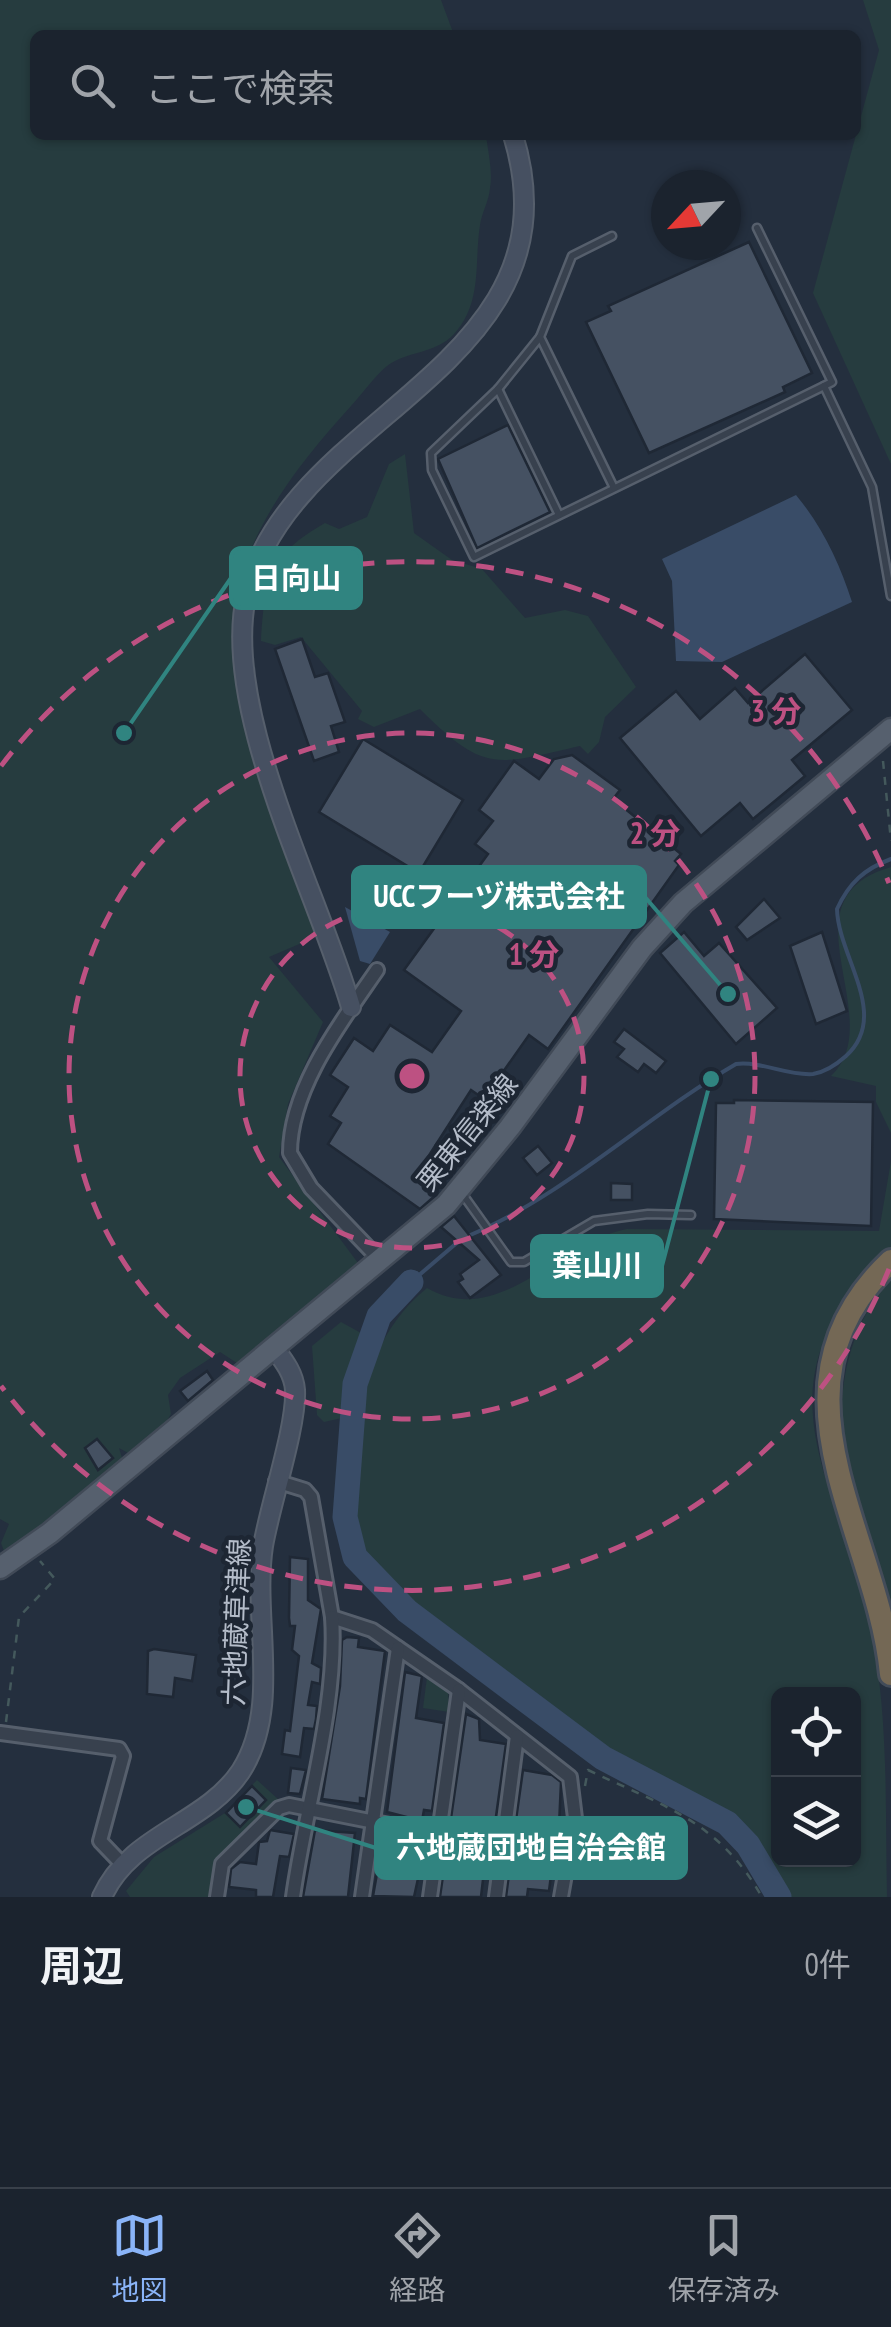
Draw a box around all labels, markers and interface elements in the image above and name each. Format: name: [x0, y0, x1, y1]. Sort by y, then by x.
search box: [30, 30, 861, 140]
icon: search: [65, 58, 120, 113]
text: ここで検索: [145, 63, 335, 112]
north arrow: [651, 170, 741, 260]
callout: 日向山: [231, 548, 361, 608]
text: 日向山: [251, 558, 341, 597]
text: 3 分: [751, 691, 801, 730]
text: 2 分: [630, 813, 680, 852]
callout: UCCフーヅ株式会社: [353, 867, 645, 927]
text: UCCフーヅ株式会社: [373, 876, 625, 915]
text: 1 分: [509, 934, 559, 973]
centre of rings: [394, 1058, 430, 1094]
street label: 栗東信楽線: [409, 1066, 525, 1198]
callout: 葉山川: [532, 1236, 662, 1296]
text: 葉山川: [552, 1245, 642, 1284]
street label: 六地蔵草津線: [215, 1537, 257, 1707]
map controls: [771, 1687, 861, 1867]
button: locate: [771, 1687, 861, 1777]
button: layers: [771, 1777, 861, 1867]
callout: 六地蔵団地自治会館: [376, 1818, 686, 1878]
text: 六地蔵団地自治会館: [396, 1827, 666, 1866]
text: 周辺: [40, 1938, 124, 1993]
text: 0件: [805, 1943, 851, 1985]
tab: 地図: [111, 2208, 167, 2308]
tab: 経路: [389, 2208, 446, 2308]
tab: 保存済み: [668, 2208, 780, 2308]

